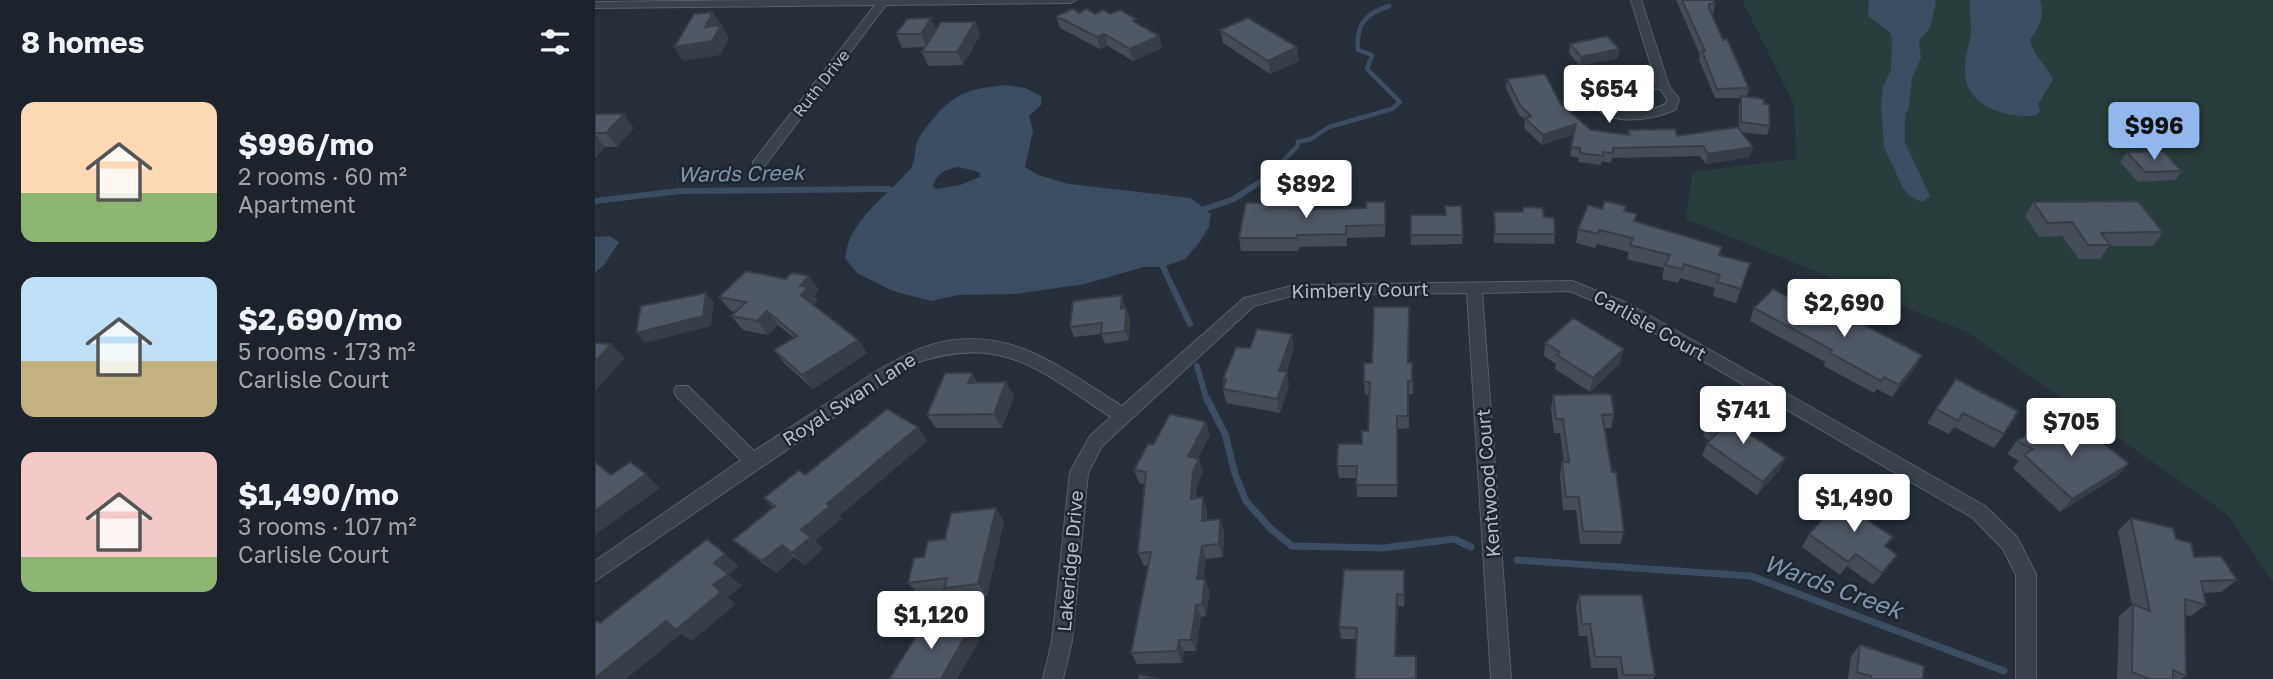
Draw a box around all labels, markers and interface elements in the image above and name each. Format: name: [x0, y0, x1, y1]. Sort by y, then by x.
icon: filters: [536, 23, 574, 61]
text: 8 homes: [21, 24, 145, 60]
street label: Ruth Drive: [788, 45, 854, 121]
pin: $654: [1568, 66, 1650, 125]
text: $654: [1580, 74, 1638, 102]
pin: $996: [2113, 102, 2195, 162]
text: $996: [2124, 111, 2184, 139]
text: $996/mo: [238, 126, 374, 162]
icon: home: [77, 130, 161, 214]
water label: Wards Creek: [677, 159, 807, 187]
pin: $892: [1265, 160, 1347, 220]
text: 2 rooms · 60 m²: [238, 162, 407, 190]
text: $892: [1277, 169, 1335, 197]
text: Apartment: [238, 190, 356, 218]
street label: Kimberly Court: [1291, 277, 1429, 302]
pin: $2,690: [1787, 280, 1901, 339]
street label: Carlisle Court: [1590, 284, 1711, 365]
text: $2,690: [1804, 288, 1884, 316]
text: $2,690/mo: [238, 301, 402, 337]
icon: home: [77, 305, 161, 389]
text: 5 rooms · 173 m²: [238, 337, 416, 365]
street label: Royal Swan Lane: [778, 347, 920, 450]
text: Carlisle Court: [238, 365, 390, 393]
pin: $741: [1702, 386, 1784, 446]
text: $741: [1716, 395, 1770, 423]
pin: $705: [2030, 398, 2112, 458]
text: $705: [2043, 407, 2099, 435]
street label: Kentwood Court: [1471, 408, 1504, 558]
pin: $1,490: [1797, 475, 1911, 534]
text: $1,490/mo: [238, 476, 399, 512]
icon: home: [77, 480, 161, 564]
text: $1,490: [1815, 483, 1893, 511]
street label: Lakeridge Drive: [1052, 489, 1087, 633]
text: 3 rooms · 107 m²: [238, 512, 416, 540]
text: Carlisle Court: [238, 540, 390, 568]
water label: Wards Creek: [1760, 547, 1909, 625]
pin: $1,120: [874, 592, 988, 651]
text: $1,120: [893, 600, 969, 628]

